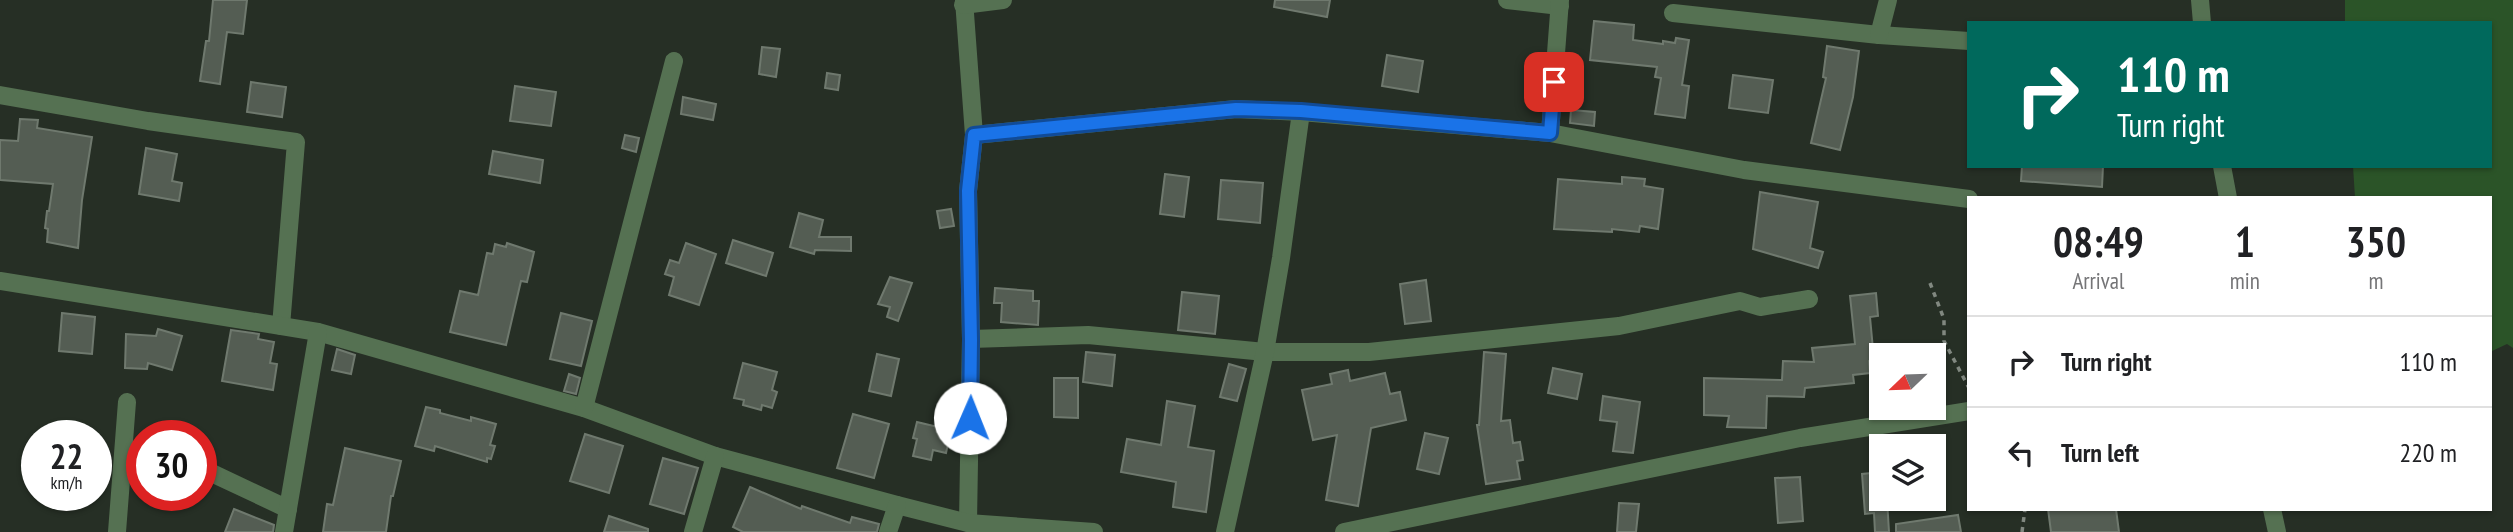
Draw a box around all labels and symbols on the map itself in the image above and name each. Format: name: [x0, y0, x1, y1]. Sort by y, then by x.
pin: [1524, 52, 1584, 112]
north arrow: [1869, 343, 1946, 420]
position arrow: [933, 381, 1007, 455]
speed limit sign: 30: [126, 420, 217, 511]

